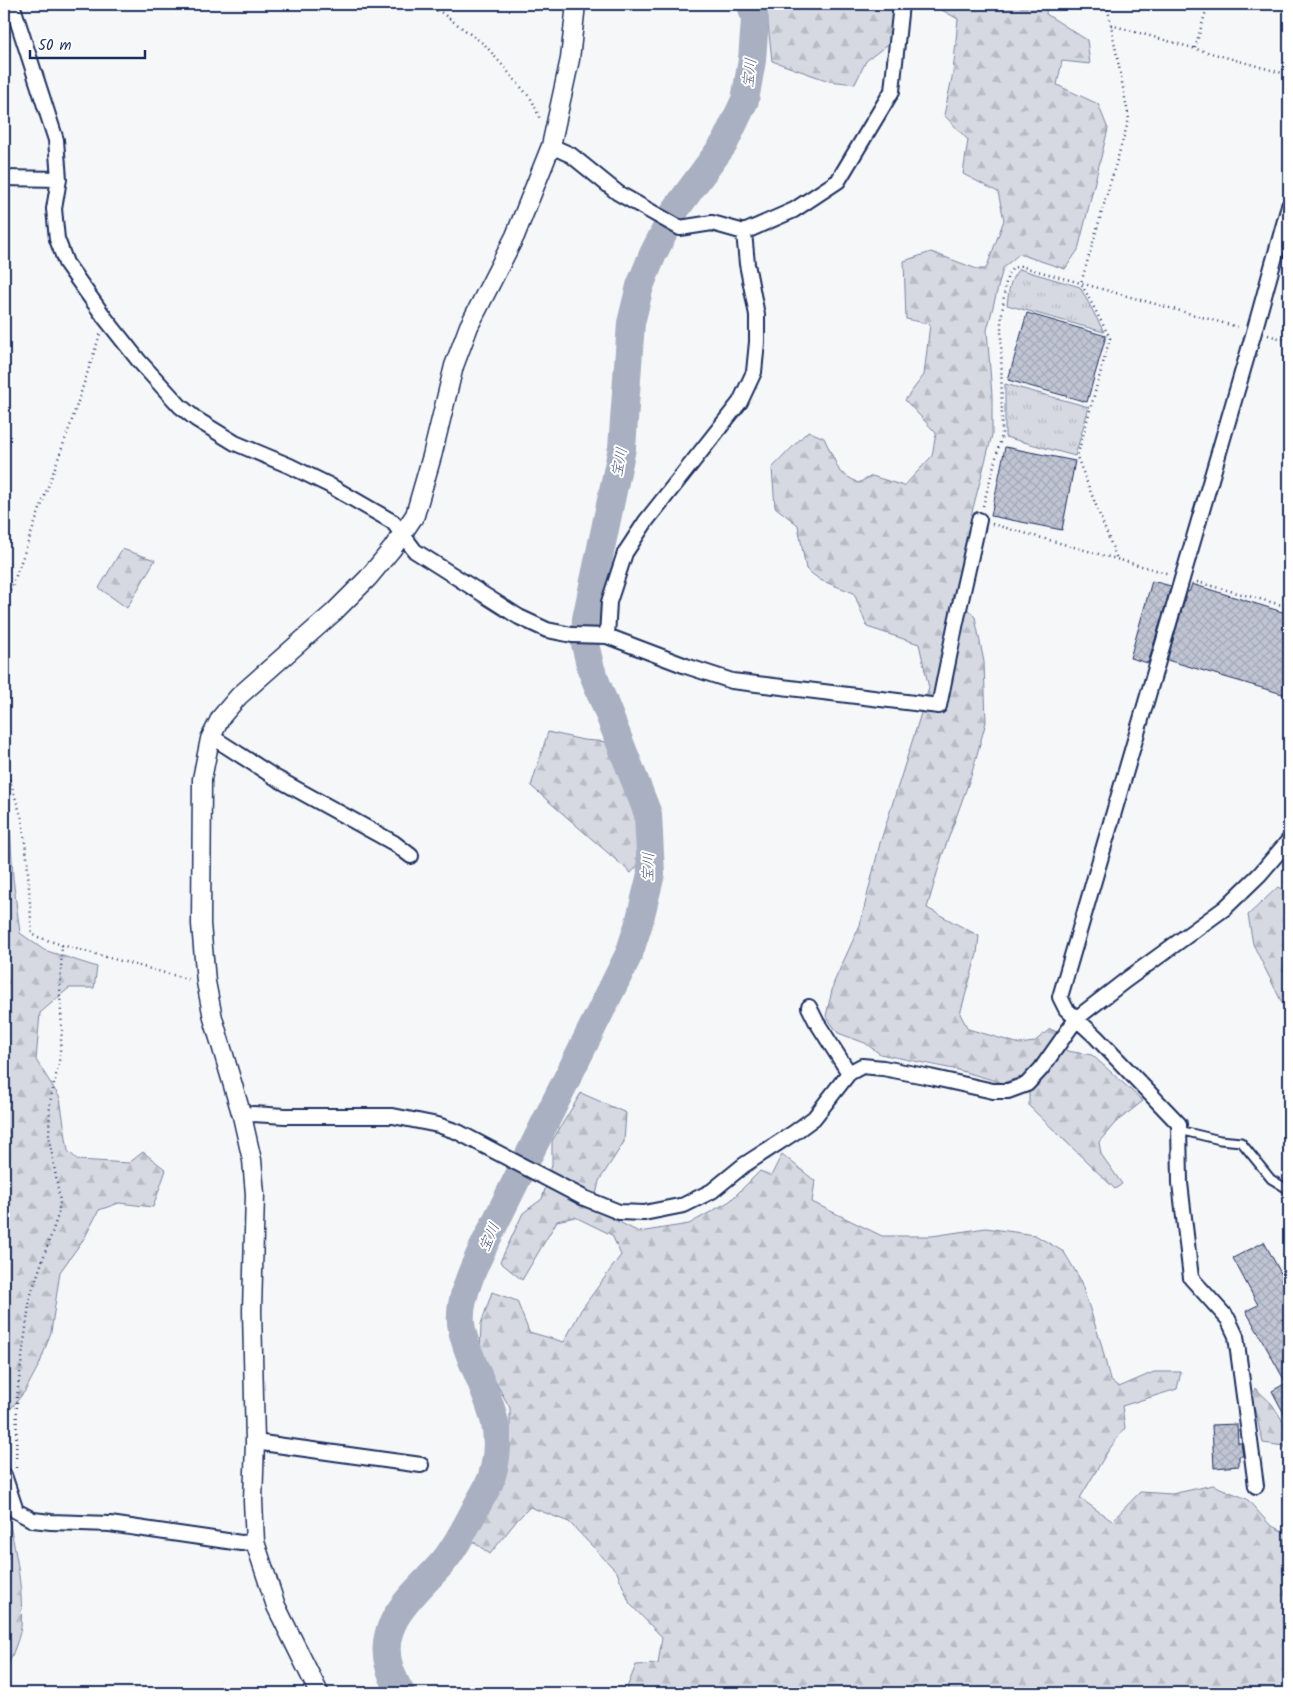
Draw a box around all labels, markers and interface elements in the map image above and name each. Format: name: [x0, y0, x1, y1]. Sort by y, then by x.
scale bar: [30, 28, 145, 60]
text: 50 m: [38, 34, 72, 58]
water label: 宝川: [736, 57, 764, 89]
water label: 宝川: [605, 445, 635, 479]
water label: 宝川: [636, 852, 662, 882]
water label: 宝川: [473, 1219, 507, 1256]

